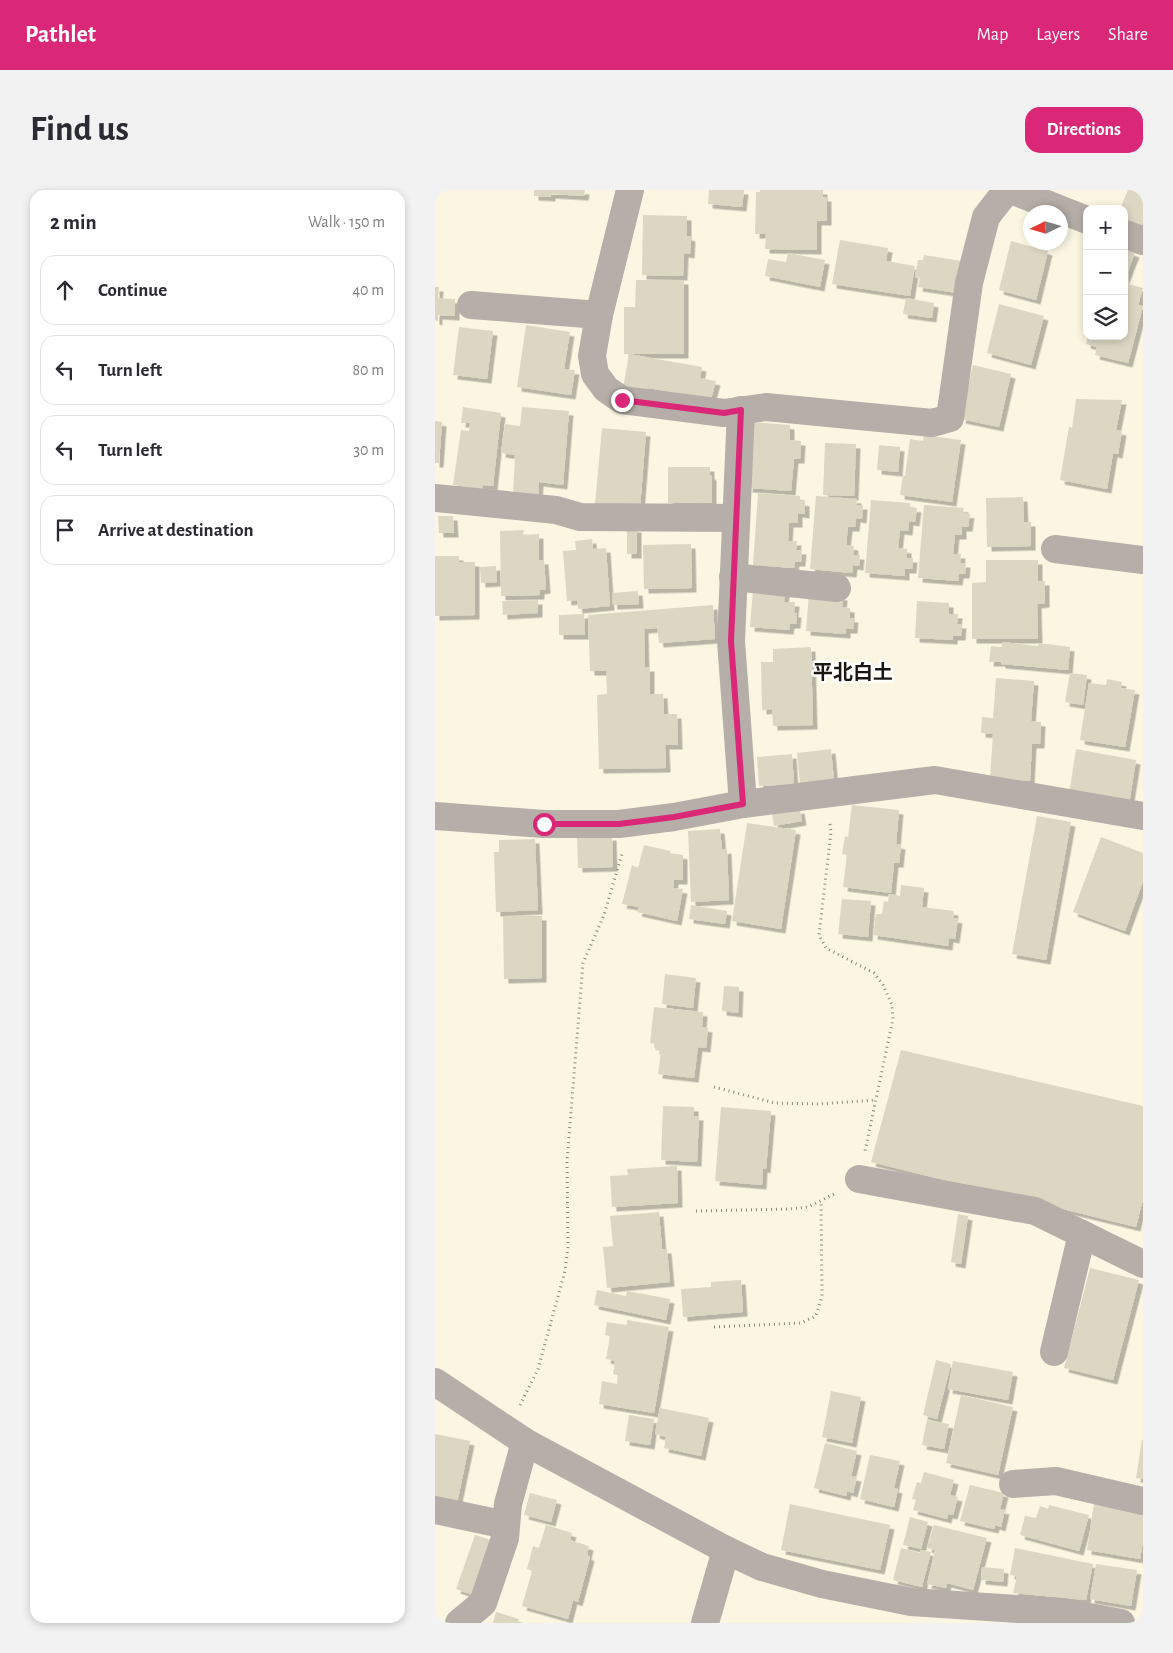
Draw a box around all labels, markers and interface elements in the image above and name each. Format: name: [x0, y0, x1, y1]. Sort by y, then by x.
text: Pathlet: [25, 23, 96, 47]
text: Map: [977, 26, 1008, 44]
text: Layers: [1036, 26, 1080, 44]
text: Share: [1108, 26, 1148, 44]
button: Directions: [1025, 107, 1143, 153]
text: Find us: [30, 112, 129, 147]
north arrow: [1023, 205, 1068, 250]
map controls: [1083, 205, 1128, 340]
button: +: [1083, 205, 1128, 250]
text: 2 min: [50, 212, 97, 233]
text: Walk · 150 m: [308, 214, 385, 230]
button: −: [1083, 250, 1128, 295]
icon: ahead: [51, 276, 79, 304]
text: Continue: [98, 281, 167, 300]
text: 40 m: [352, 282, 384, 298]
button: layers: [1083, 295, 1128, 340]
icon: left: [51, 356, 79, 384]
text: Turn left: [98, 361, 162, 380]
text: 80 m: [353, 362, 384, 378]
route end: [611, 389, 634, 412]
icon: left: [51, 436, 79, 464]
text: Turn left: [98, 441, 162, 460]
text: 30 m: [354, 442, 384, 458]
icon: arrive: [51, 516, 79, 544]
text: Arrive at destination: [98, 521, 254, 540]
district label: 平北白土: [813, 661, 893, 683]
route start: [533, 813, 556, 836]

